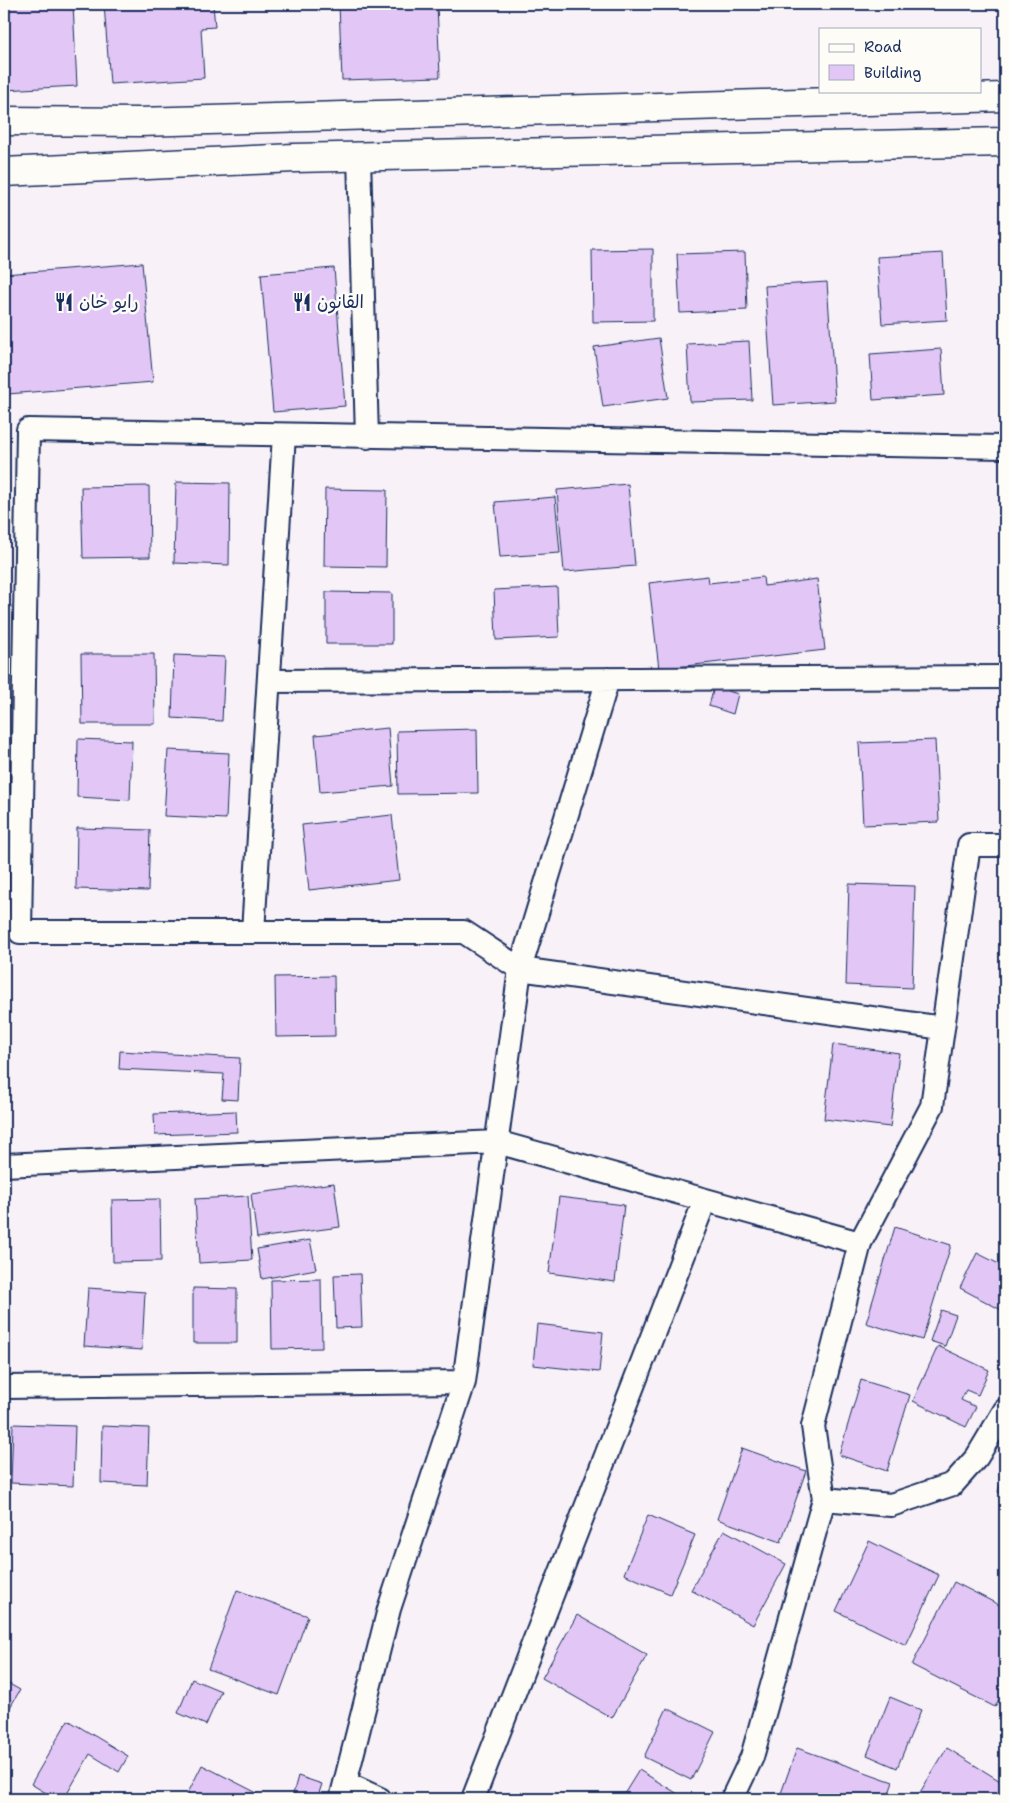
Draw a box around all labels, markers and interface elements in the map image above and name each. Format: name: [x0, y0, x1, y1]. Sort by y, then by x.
legend: [819, 28, 982, 92]
text: Road: [864, 37, 902, 57]
text: Building: [864, 63, 921, 83]
place label: رايو خان: [79, 290, 139, 314]
place label: القانون: [317, 290, 364, 314]
restaurant icon: رايو خان: [53, 291, 75, 313]
restaurant icon: القانون: [291, 291, 313, 313]

